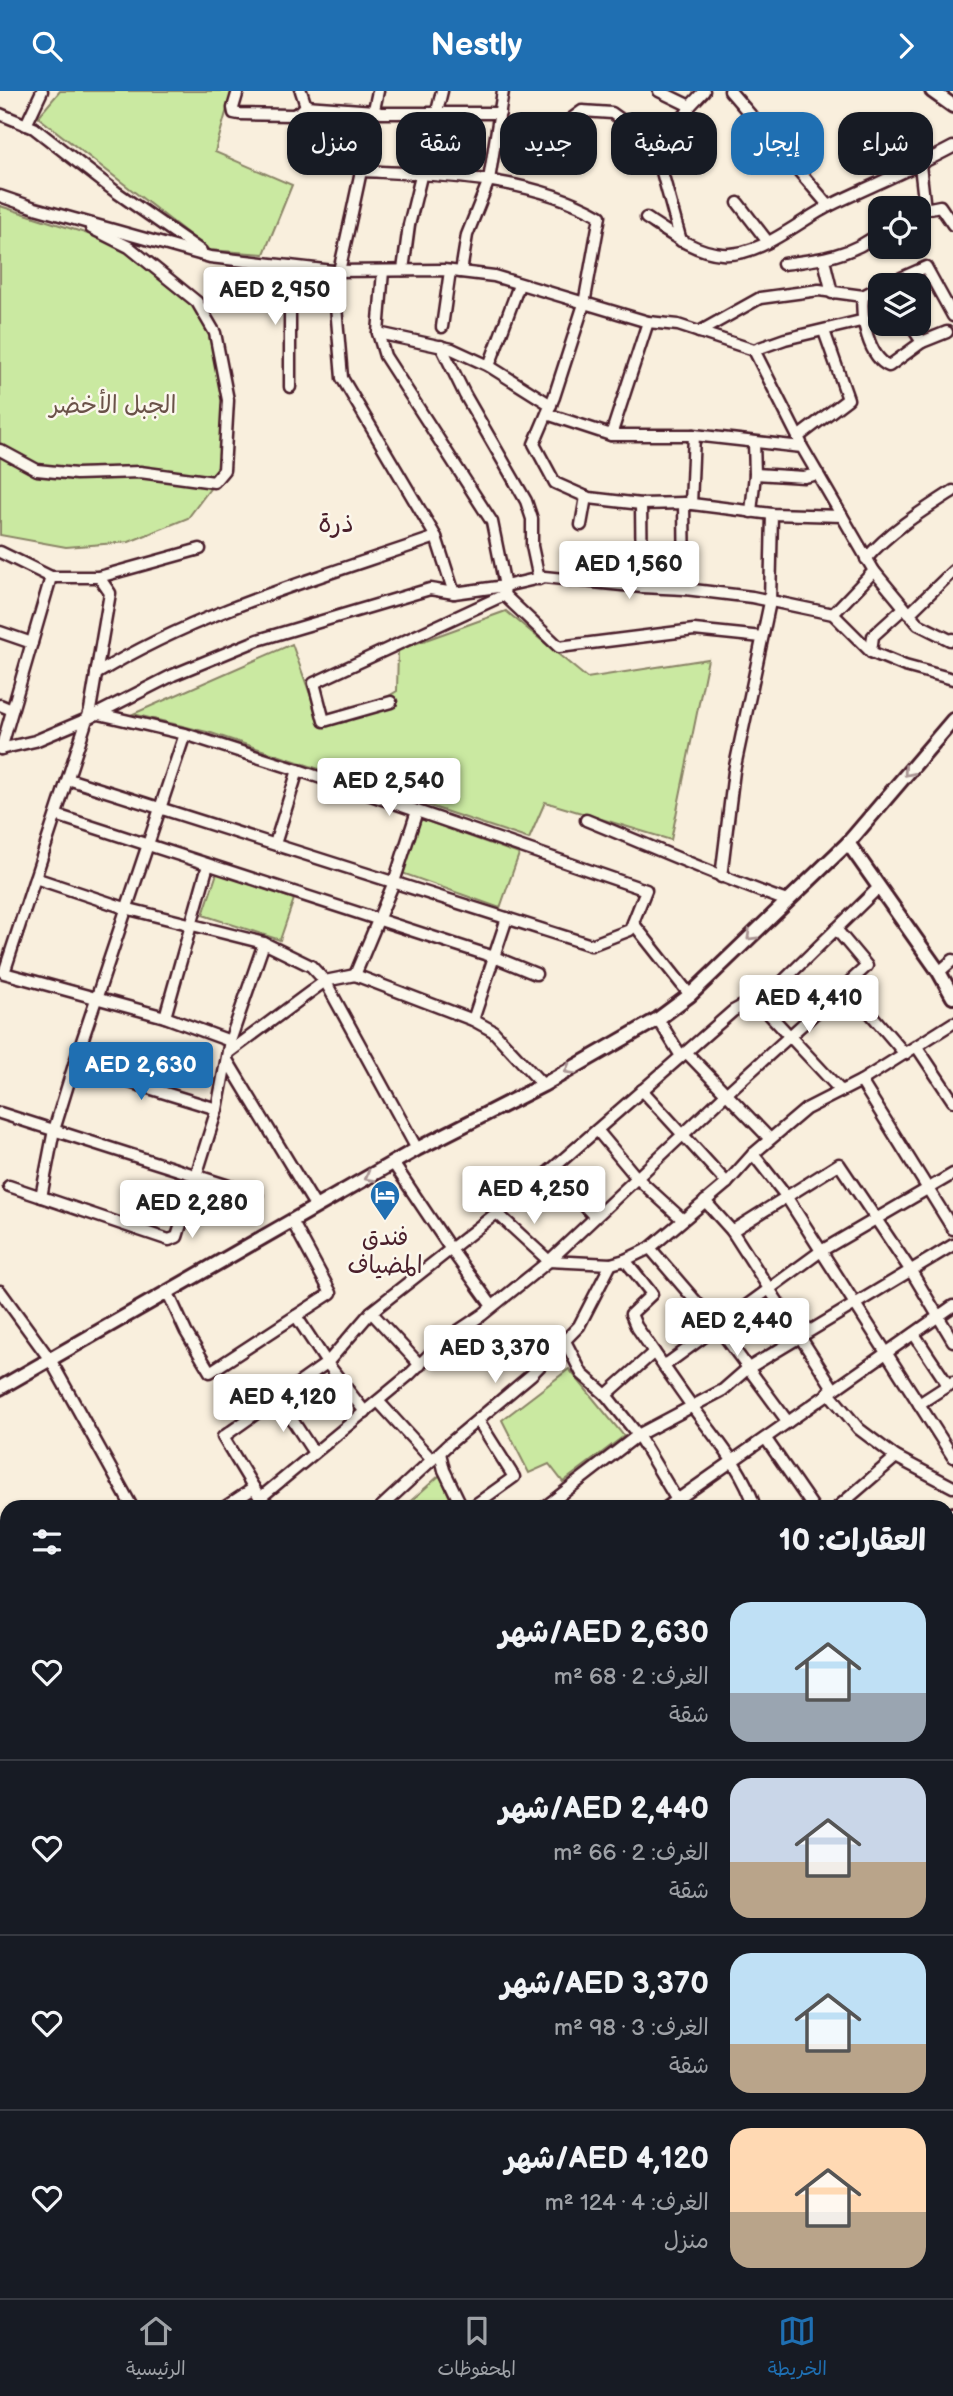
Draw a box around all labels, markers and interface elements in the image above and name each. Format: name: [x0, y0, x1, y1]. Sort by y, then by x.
text: Nestly: [431, 26, 522, 65]
icon: search: [28, 27, 66, 65]
icon: forward: [887, 27, 925, 65]
chip: منزل: [287, 112, 382, 175]
chip: شقة: [396, 112, 486, 175]
chip: جديد: [500, 112, 597, 175]
chip: تصفية: [611, 112, 717, 175]
chip: إيجار: [731, 112, 824, 175]
chip: شراء: [838, 112, 933, 175]
map controls: [868, 196, 931, 336]
button: locate: [868, 196, 931, 259]
pin: AED 2,950: [195, 267, 355, 327]
button: layers: [868, 273, 931, 336]
text: AED 2,950: [219, 276, 331, 304]
park label: الجبل الأخضر: [48, 388, 176, 420]
district label: ذرة: [318, 509, 354, 540]
pin: AED 1,560: [549, 541, 709, 601]
text: AED 1,560: [575, 550, 683, 578]
pin: AED 2,540: [309, 759, 469, 818]
one-way arrow: [904, 763, 916, 776]
text: AED 2,540: [333, 767, 445, 795]
one-way arrow: [746, 927, 759, 940]
pin: AED 4,410: [729, 975, 889, 1035]
text: AED 4,410: [756, 984, 862, 1012]
pin: AED 2,630: [61, 1042, 221, 1102]
text: AED 2,630: [85, 1051, 197, 1079]
one-way arrow: [564, 1062, 577, 1075]
pin: AED 4,250: [454, 1167, 614, 1226]
one-way arrow: [363, 1169, 376, 1182]
text: AED 4,250: [478, 1175, 590, 1203]
hotel icon: فندق المضياف: [368, 1178, 402, 1222]
pin: AED 2,280: [112, 1181, 272, 1240]
text: AED 2,280: [136, 1189, 248, 1217]
place label: فندق المضياف: [347, 1223, 423, 1280]
pin: AED 2,440: [657, 1299, 817, 1358]
text: AED 2,440: [681, 1307, 793, 1335]
pin: AED 3,370: [415, 1325, 575, 1385]
text: AED 3,370: [440, 1334, 550, 1362]
pin: AED 4,120: [203, 1375, 363, 1434]
text: AED 4,120: [229, 1383, 337, 1411]
icon: filters: [28, 1523, 66, 1561]
text: العقارات: 10: [779, 1523, 926, 1559]
text: AED 2,630/شهر: [499, 1615, 709, 1651]
icon: home: [786, 1630, 870, 1714]
icon: heart: [28, 1653, 66, 1691]
text: الغرف: 2 · 68 m²: [554, 1663, 709, 1691]
text: شقة: [669, 1701, 709, 1729]
text: AED 2,440/شهر: [499, 1791, 709, 1827]
icon: home: [786, 1806, 870, 1890]
icon: heart: [28, 1829, 66, 1867]
text: الغرف: 2 · 66 m²: [553, 1839, 709, 1867]
text: شقة: [669, 1877, 709, 1905]
text: AED 3,370/شهر: [501, 1966, 709, 2002]
icon: home: [786, 1981, 870, 2065]
icon: heart: [28, 2004, 66, 2042]
text: الغرف: 3 · 98 m²: [554, 2014, 709, 2042]
text: شقة: [669, 2052, 709, 2080]
text: AED 4,120/شهر: [505, 2141, 709, 2177]
icon: home: [786, 2156, 870, 2240]
icon: heart: [28, 2179, 66, 2217]
text: الغرف: 4 · 124 m²: [545, 2189, 709, 2217]
text: منزل: [664, 2227, 709, 2255]
tab: الرئيسية: [126, 2312, 186, 2385]
tab: المحفوظات: [438, 2312, 516, 2385]
tab: الخريطة: [768, 2312, 827, 2385]

